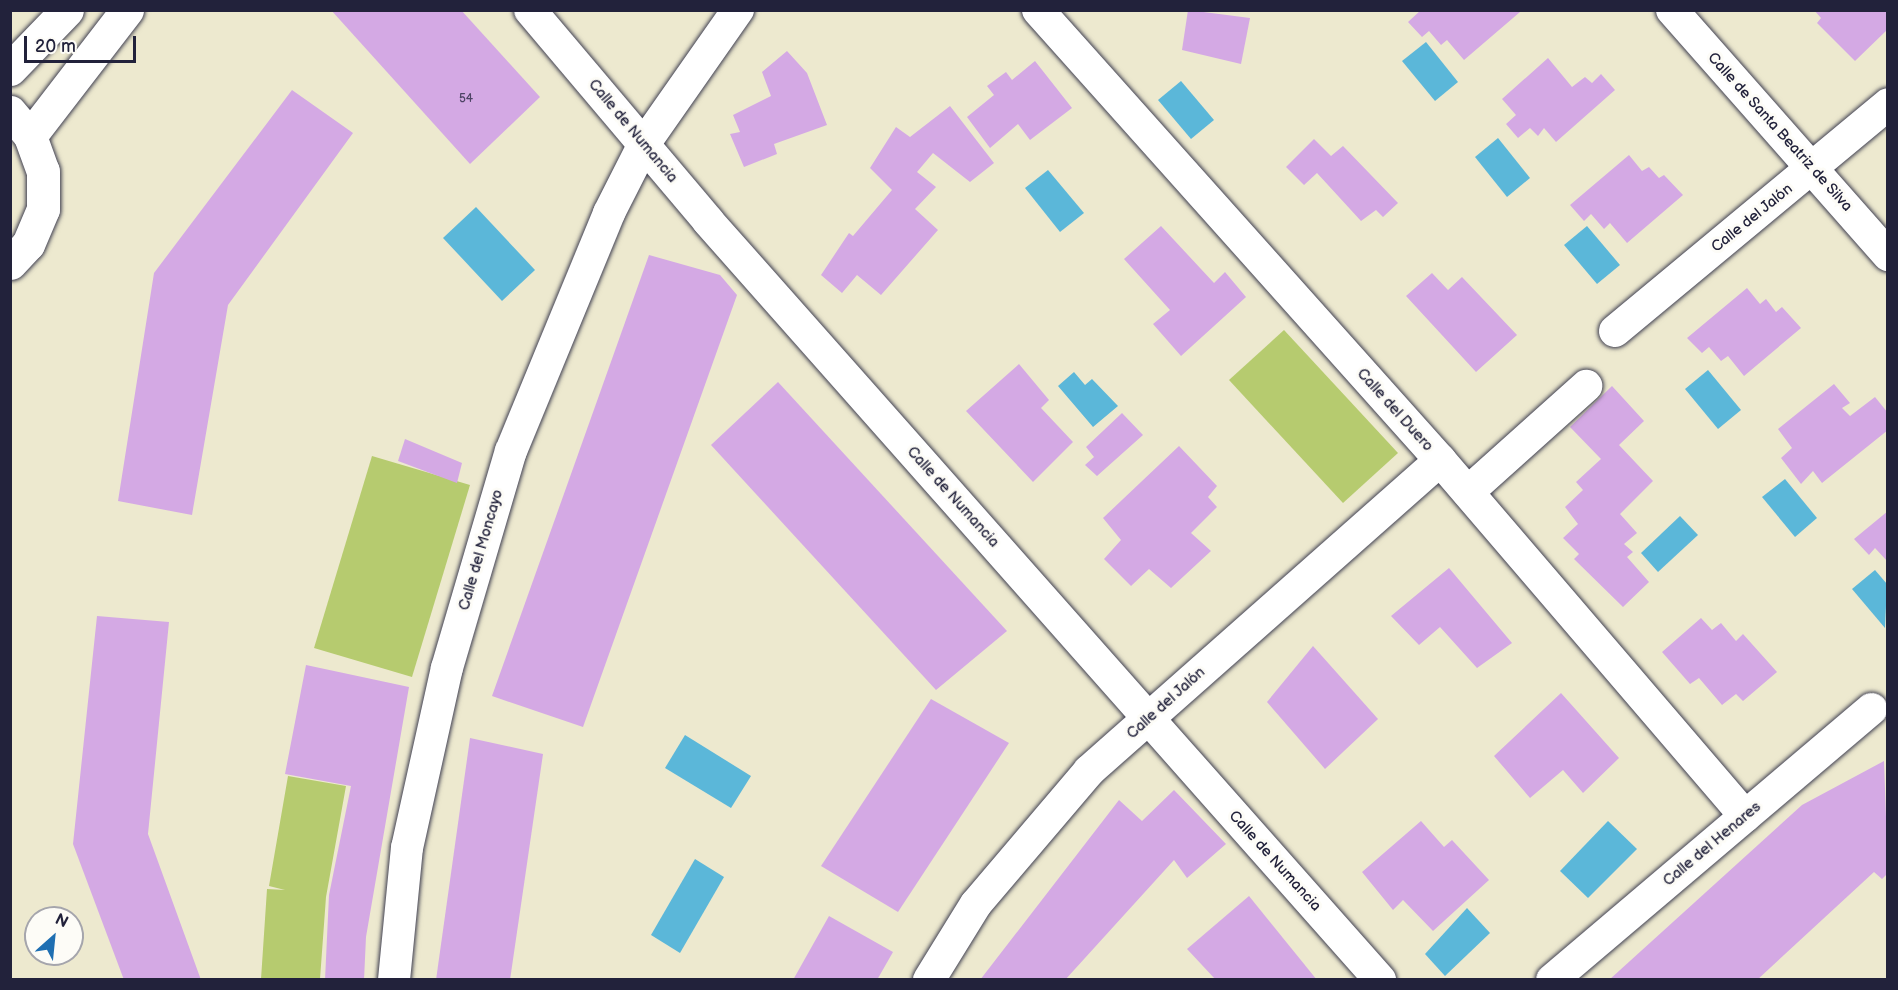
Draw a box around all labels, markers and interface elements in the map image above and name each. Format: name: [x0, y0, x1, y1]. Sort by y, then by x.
scale bar: [27, 24, 140, 62]
text: 20 m: [35, 36, 76, 57]
street label: Calle de Santa Beatriz de Silva: [1704, 49, 1856, 215]
street label: Calle de Numancia: [585, 76, 681, 186]
house number: 54: [459, 92, 473, 106]
street label: Calle del Jalón: [1708, 180, 1796, 256]
street label: Calle del Duero: [1353, 365, 1437, 455]
street label: Calle de Numancia: [903, 443, 1003, 551]
street label: Calle del Moncayo: [455, 488, 507, 612]
street label: Calle del Jalón: [1123, 663, 1209, 743]
street label: Calle del Henares: [1660, 798, 1764, 890]
street label: Calle de Numancia: [1225, 807, 1325, 915]
north arrow: [24, 906, 84, 966]
text: N: [52, 910, 71, 932]

